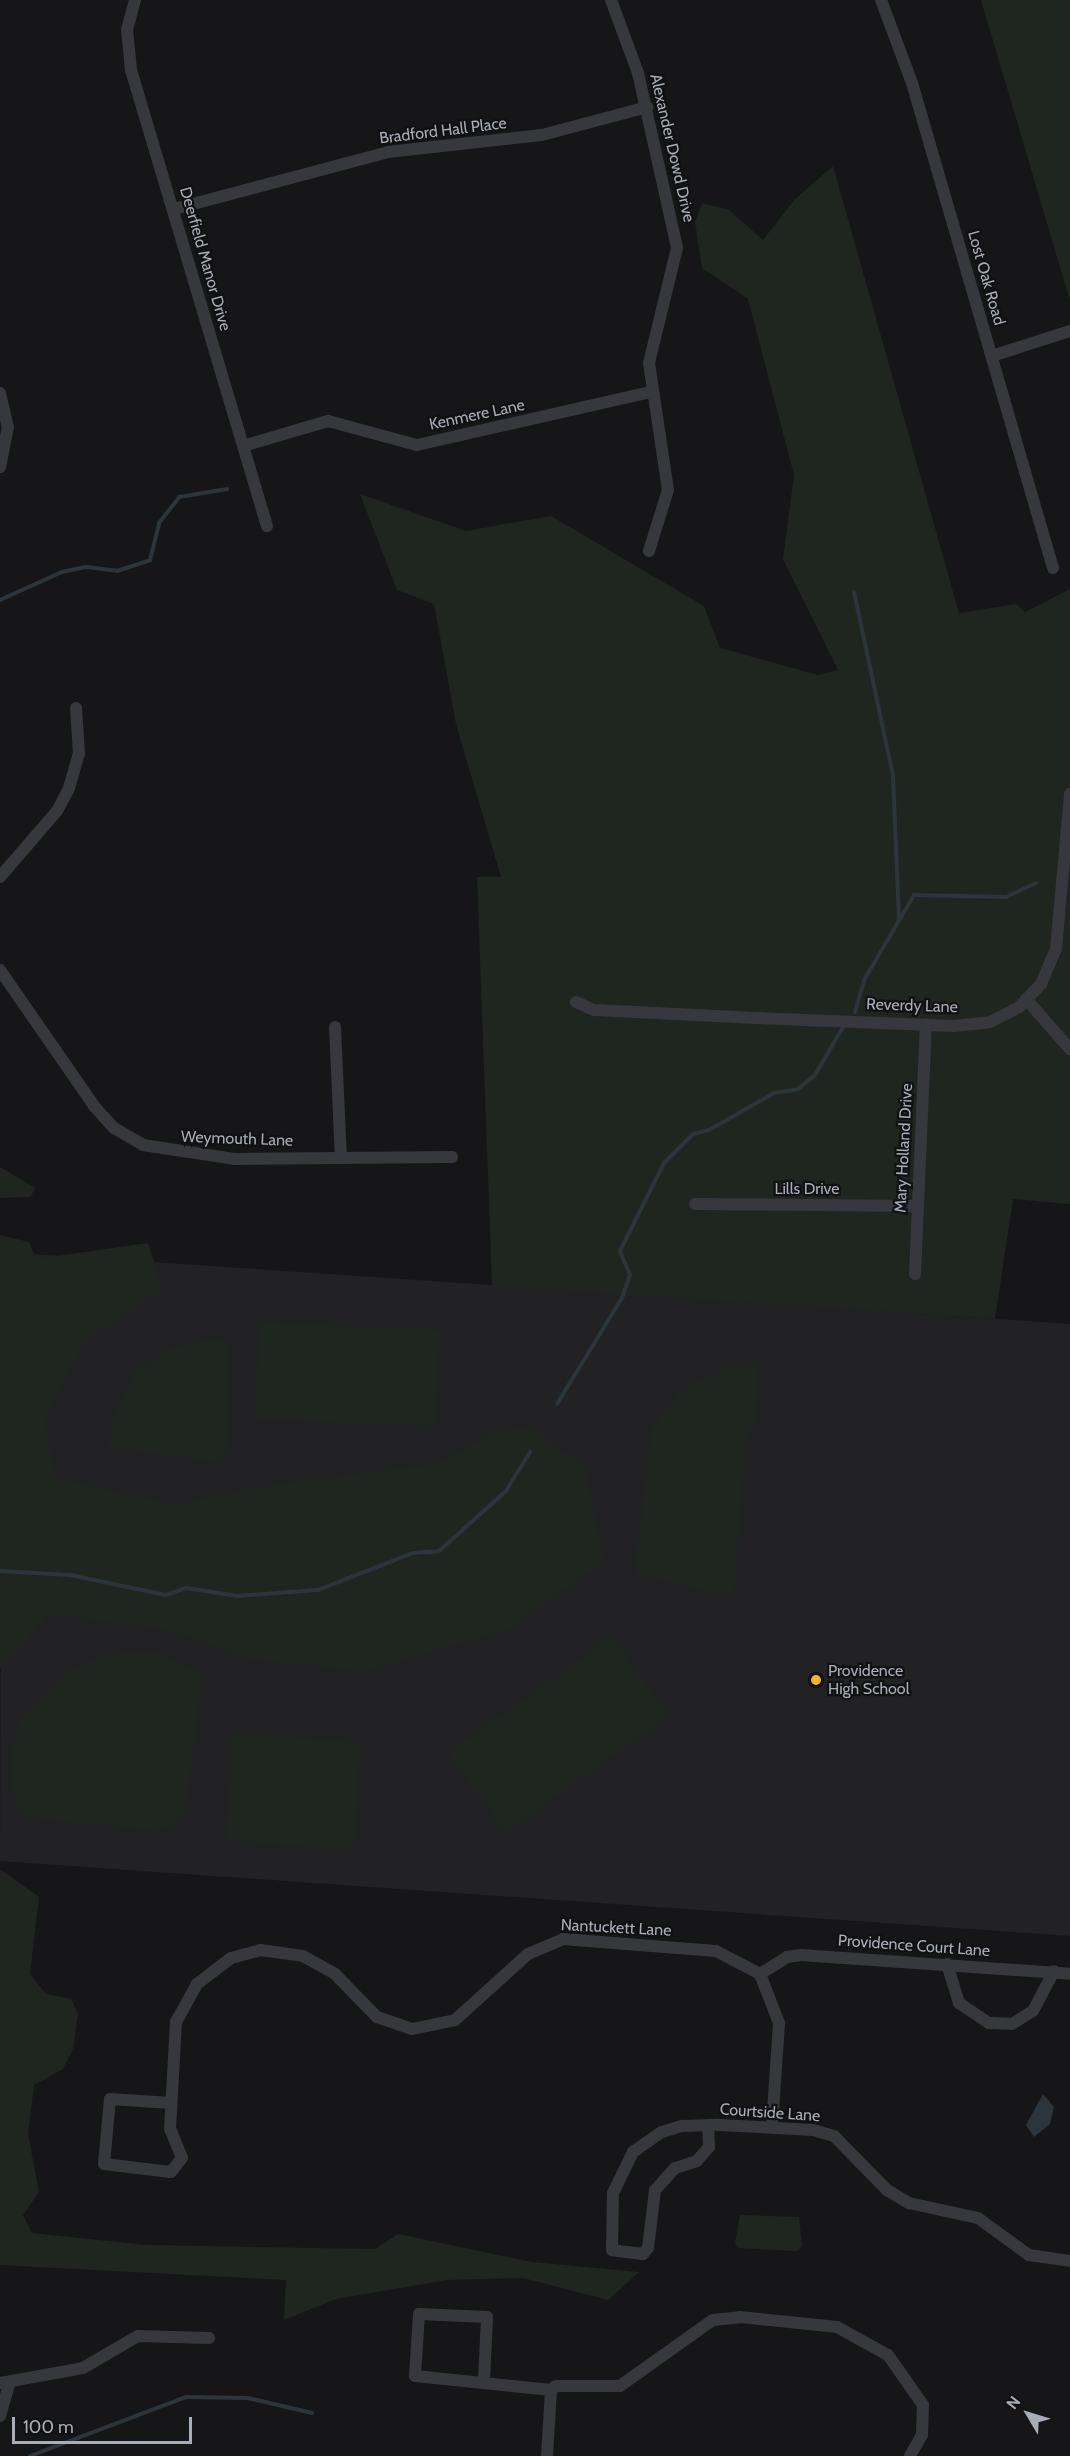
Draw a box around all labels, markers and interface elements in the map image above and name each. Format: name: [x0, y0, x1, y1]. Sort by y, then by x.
street label: Alexander Dowd Drive: [646, 72, 698, 224]
street label: Bradford Hall Place: [378, 114, 508, 148]
street label: Deerfield Manor Drive: [175, 185, 235, 333]
street label: Lost Oak Road: [963, 228, 1009, 328]
street label: Kenmere Lane: [427, 395, 527, 435]
street label: Reverdy Lane: [866, 995, 958, 1017]
street label: Mary Holland Drive: [891, 1083, 917, 1213]
street label: Weymouth Lane: [180, 1127, 294, 1151]
street label: Lills Drive: [774, 1179, 840, 1199]
place label: Providence High School: [828, 1661, 909, 1699]
marker: Providence High School: [809, 1673, 823, 1687]
street label: Nantuckett Lane: [560, 1916, 672, 1940]
street label: Providence Court Lane: [837, 1931, 991, 1961]
street label: Courtside Lane: [719, 2100, 821, 2126]
north arrow: [998, 2384, 1058, 2444]
text: N: [1002, 2392, 1024, 2413]
scale bar: [15, 2405, 195, 2443]
text: 100 m: [23, 2416, 74, 2438]

